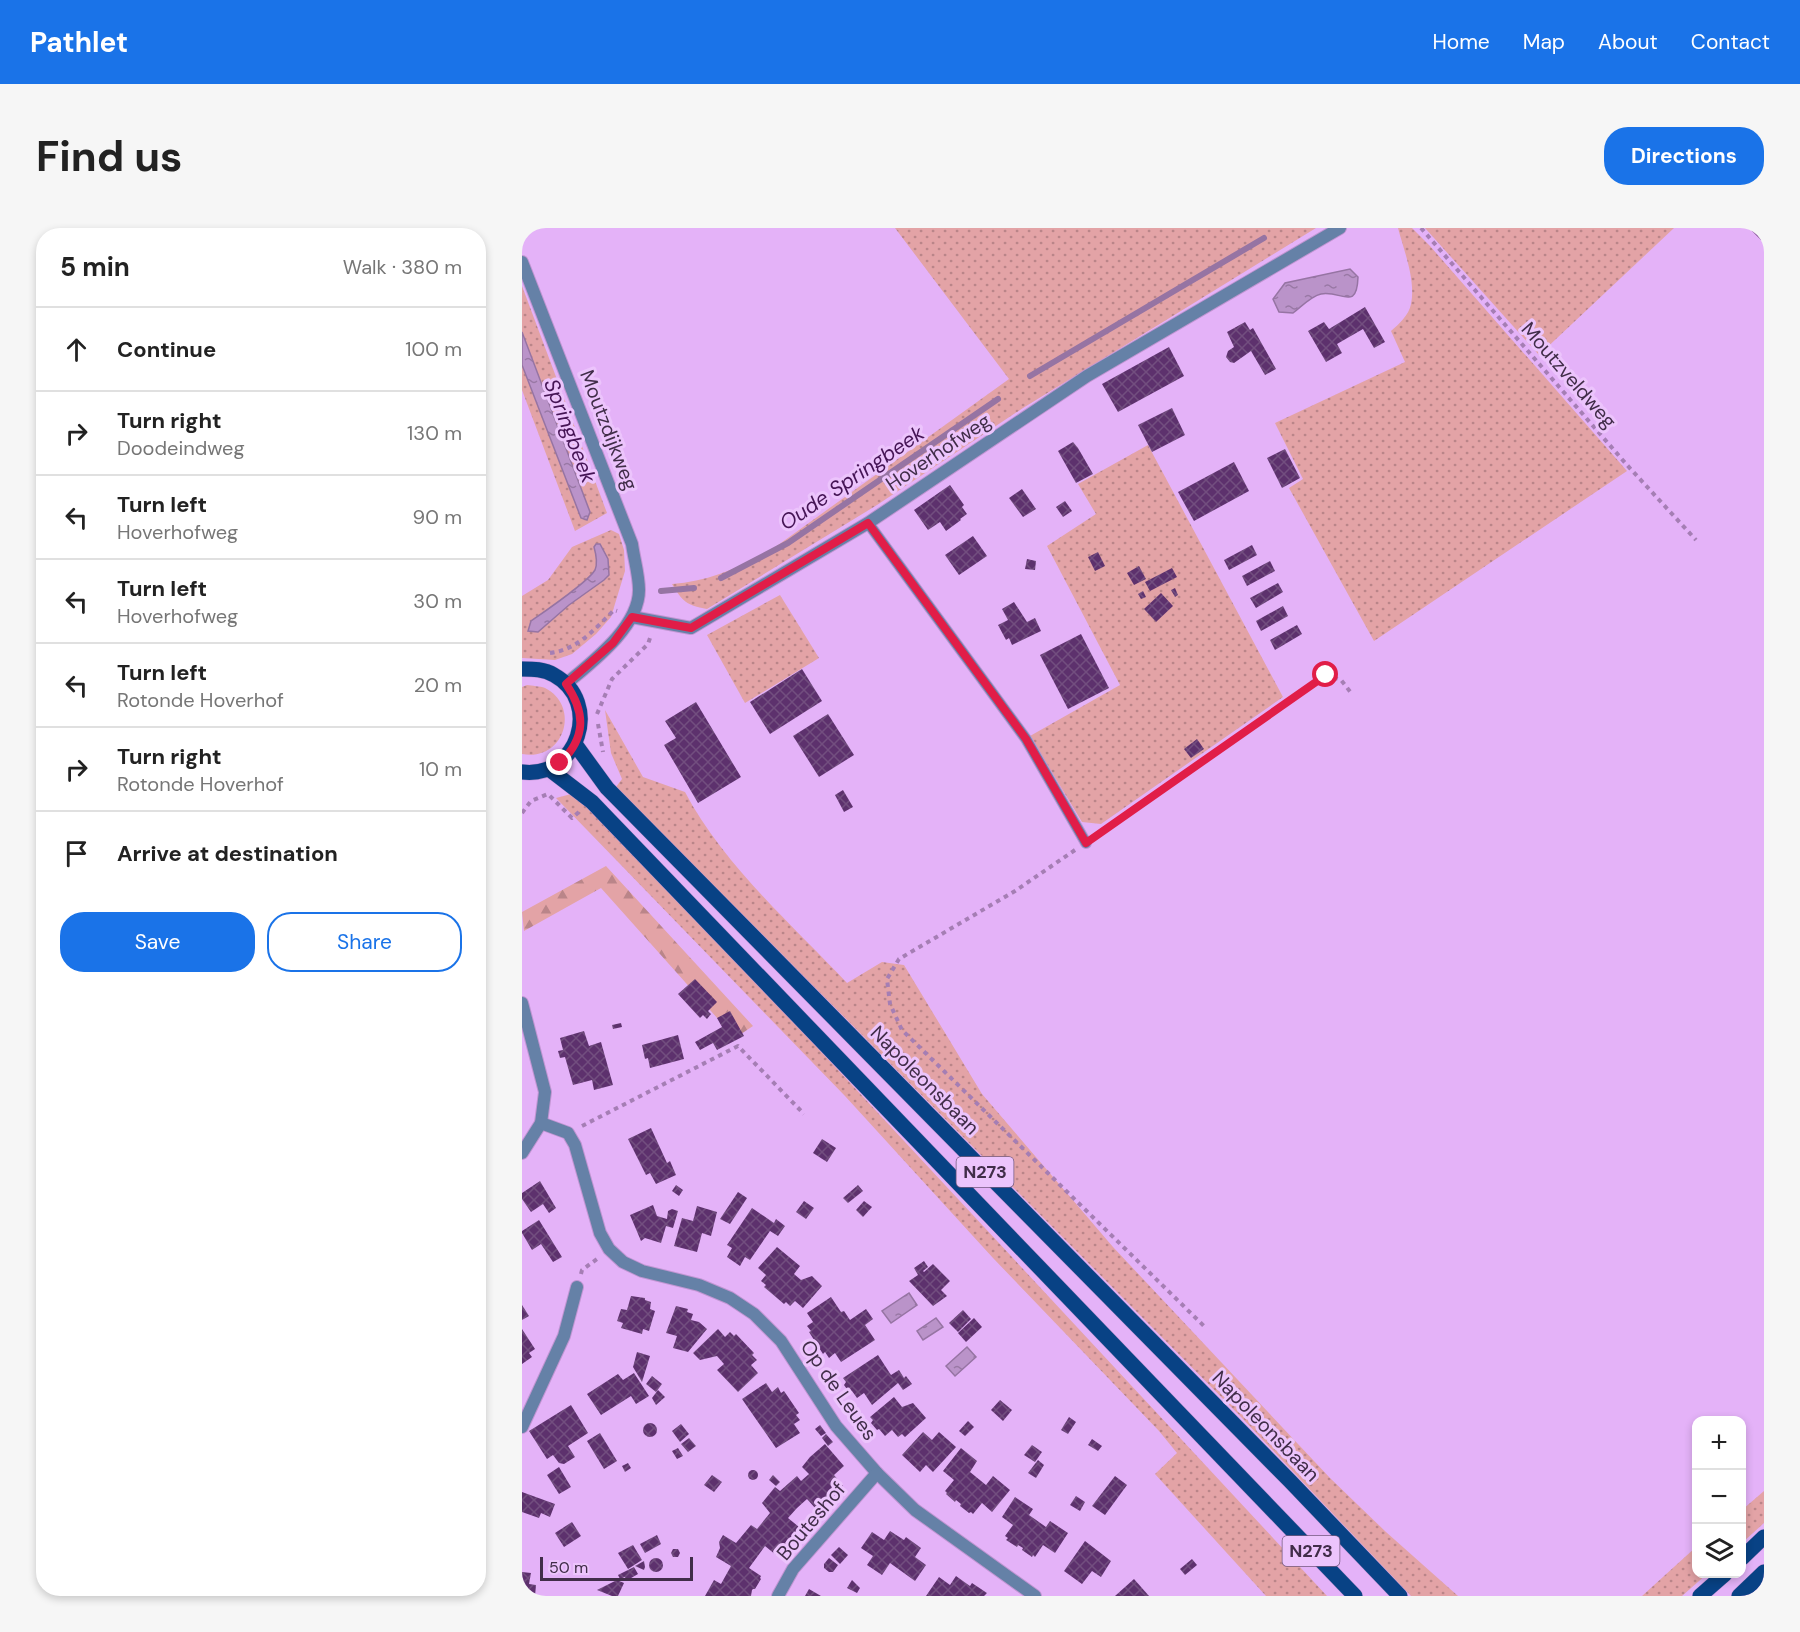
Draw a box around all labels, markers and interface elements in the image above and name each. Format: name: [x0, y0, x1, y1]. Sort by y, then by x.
text: Pathlet: [30, 24, 128, 61]
text: Home: [1432, 28, 1490, 56]
text: Map: [1523, 28, 1565, 56]
text: About: [1598, 28, 1658, 56]
text: Contact: [1691, 28, 1770, 56]
button: Directions: [1604, 127, 1764, 185]
text: Find us: [36, 129, 182, 184]
text: 5 min: [60, 250, 130, 284]
text: Walk · 380 m: [343, 254, 462, 280]
street label: Moutzveldweg: [1516, 316, 1622, 434]
icon: ahead: [60, 333, 93, 366]
text: Continue: [117, 335, 216, 364]
text: 100 m: [405, 336, 462, 362]
street label: Moutzdijkweg: [574, 366, 644, 494]
water label: Springbeek: [537, 375, 603, 487]
text: Turn right: [117, 406, 222, 435]
street label: Hoverhofweg: [880, 407, 996, 497]
icon: right: [60, 417, 93, 450]
water label: Oude Springbeek: [774, 419, 930, 537]
text: 130 m: [407, 420, 462, 446]
text: Doodeindweg: [117, 435, 245, 461]
text: Turn left: [117, 490, 207, 519]
icon: left: [60, 501, 93, 534]
text: 90 m: [413, 504, 462, 530]
text: Hoverhofweg: [117, 519, 238, 545]
text: Turn left: [117, 574, 207, 603]
icon: left: [60, 585, 93, 618]
text: 30 m: [413, 588, 462, 614]
text: Hoverhofweg: [117, 603, 238, 629]
text: Turn left: [117, 658, 207, 687]
route start: [1312, 661, 1338, 687]
icon: left: [60, 669, 93, 702]
text: 20 m: [414, 672, 462, 698]
text: Rotonde Hoverhof: [117, 687, 284, 713]
text: Turn right: [117, 742, 222, 771]
route end: [546, 749, 572, 775]
icon: right: [60, 753, 93, 786]
text: 10 m: [419, 756, 462, 782]
text: Rotonde Hoverhof: [117, 771, 284, 797]
icon: arrive: [60, 837, 93, 870]
text: Arrive at destination: [117, 839, 338, 868]
button: Save: [60, 912, 255, 972]
button: Share: [267, 912, 462, 972]
street label: Napoleonsbaan: [865, 1020, 985, 1140]
road number: N273: [956, 1157, 1014, 1187]
street label: Op de Leues: [795, 1335, 883, 1445]
street label: Napoleonsbaan: [1207, 1365, 1325, 1487]
map controls: [1692, 1416, 1746, 1578]
button: +: [1692, 1416, 1746, 1470]
button: −: [1692, 1470, 1746, 1524]
street label: Bouteshof: [771, 1476, 851, 1566]
button: layers: [1692, 1524, 1746, 1578]
road number: N273: [1282, 1536, 1340, 1566]
scale bar: [540, 1554, 693, 1582]
text: 50 m: [549, 1557, 588, 1578]

